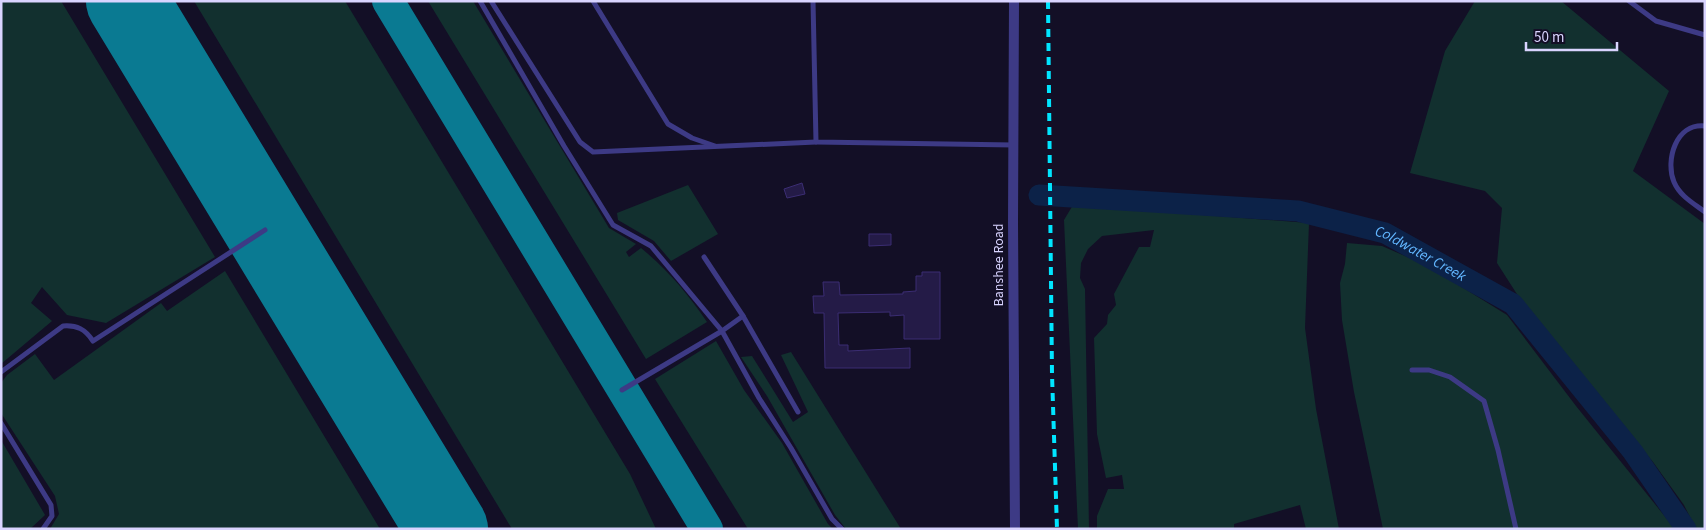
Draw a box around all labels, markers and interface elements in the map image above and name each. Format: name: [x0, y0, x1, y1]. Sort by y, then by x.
scale bar: [1526, 20, 1617, 52]
text: 50 m: [1534, 27, 1564, 48]
water label: Coldwater Creek: [1373, 220, 1471, 287]
street label: Banshee Road: [989, 223, 1009, 307]

